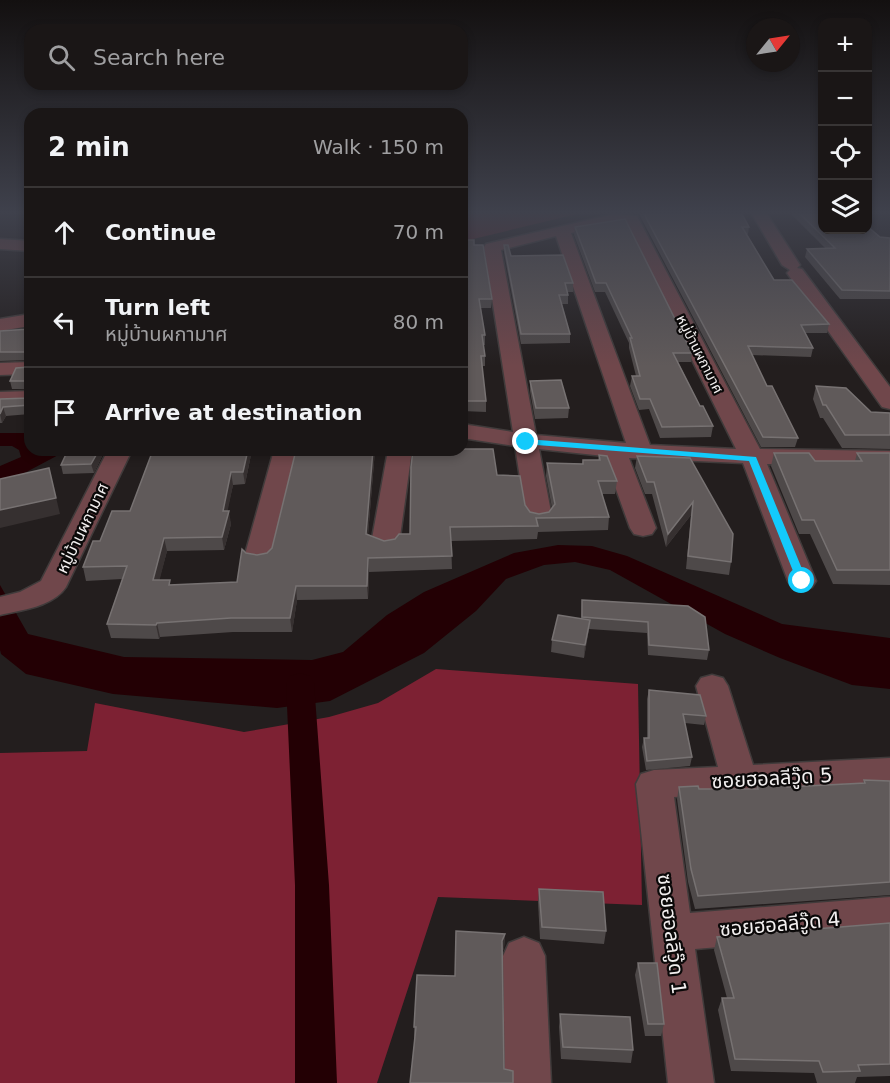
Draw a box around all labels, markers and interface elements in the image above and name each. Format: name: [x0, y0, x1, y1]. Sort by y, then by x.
north arrow: [746, 18, 800, 72]
map controls: [818, 18, 872, 234]
button: +: [818, 18, 872, 72]
search box: [24, 24, 468, 90]
icon: search: [45, 41, 78, 74]
text: Search here: [93, 45, 225, 70]
button: −: [818, 72, 872, 126]
button: locate: [818, 126, 872, 180]
text: 2 min: [48, 132, 130, 162]
text: Walk · 150 m: [313, 135, 444, 159]
button: layers: [818, 180, 872, 234]
icon: ahead: [48, 216, 81, 249]
text: Continue: [105, 220, 216, 245]
text: 70 m: [393, 220, 444, 244]
text: Turn left: [105, 295, 210, 320]
icon: left: [48, 306, 81, 339]
text: 80 m: [393, 310, 444, 334]
street label: หมู่บ้านผกามาศ: [673, 312, 727, 396]
text: หมู่บ้านผกามาศ: [105, 322, 228, 346]
icon: arrive: [48, 396, 81, 429]
text: Arrive at destination: [105, 400, 362, 425]
route end: [512, 428, 538, 454]
street label: หมู่บ้านผกามาศ: [52, 480, 112, 576]
route start: [788, 567, 814, 593]
street label: ซอยฮอลลีวู๊ด 5: [711, 763, 833, 794]
street label: ซอยฮอลลีวู๊ด 1: [652, 872, 691, 996]
street label: ซอยฮอลลีวู๊ด 4: [719, 907, 842, 942]

